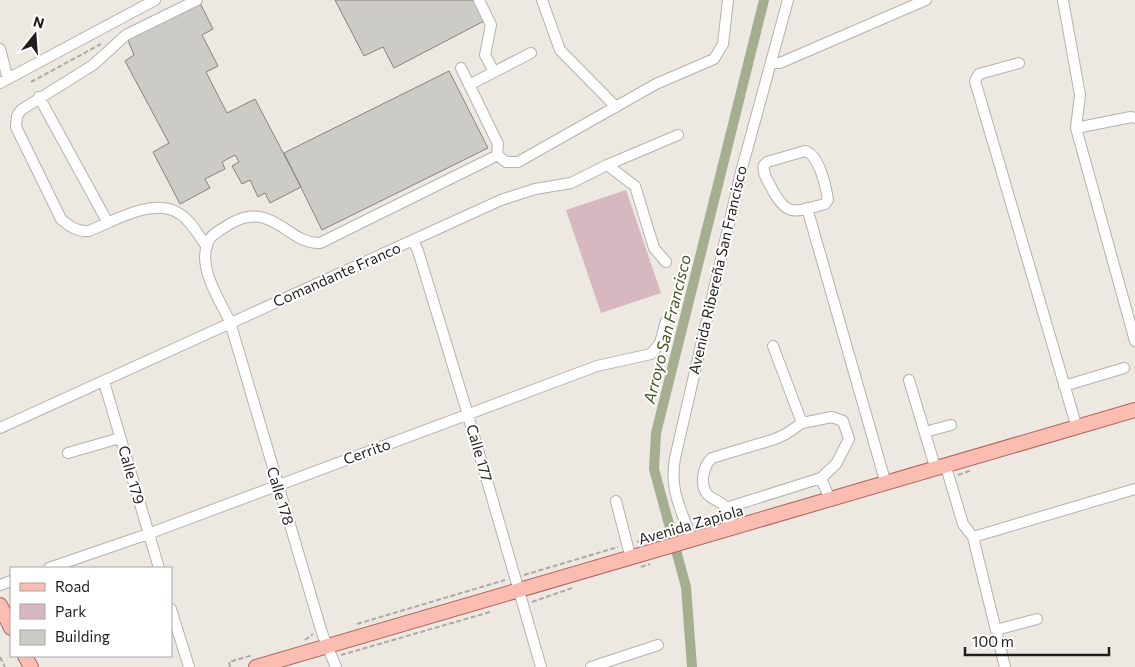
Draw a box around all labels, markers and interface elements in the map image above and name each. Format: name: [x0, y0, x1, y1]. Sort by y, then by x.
north arrow: [10, 10, 60, 60]
text: N: [31, 12, 46, 32]
street label: Avenida Ribereña San Francisco: [684, 164, 750, 376]
street label: Comandante Franco: [270, 238, 403, 310]
water label: Arroyo San Francisco: [639, 252, 694, 406]
street label: Calle 177: [463, 422, 497, 484]
street label: Cerrito: [341, 434, 393, 468]
street label: Calle 179: [115, 443, 149, 506]
street label: Calle 178: [264, 464, 298, 527]
street label: Avenida Zapiola: [636, 500, 745, 548]
legend: [10, 567, 172, 657]
text: Road: [55, 577, 90, 595]
text: Park: [55, 602, 86, 620]
scale bar: [965, 624, 1109, 656]
text: Building: [55, 627, 110, 645]
text: 100 m: [972, 632, 1014, 650]

